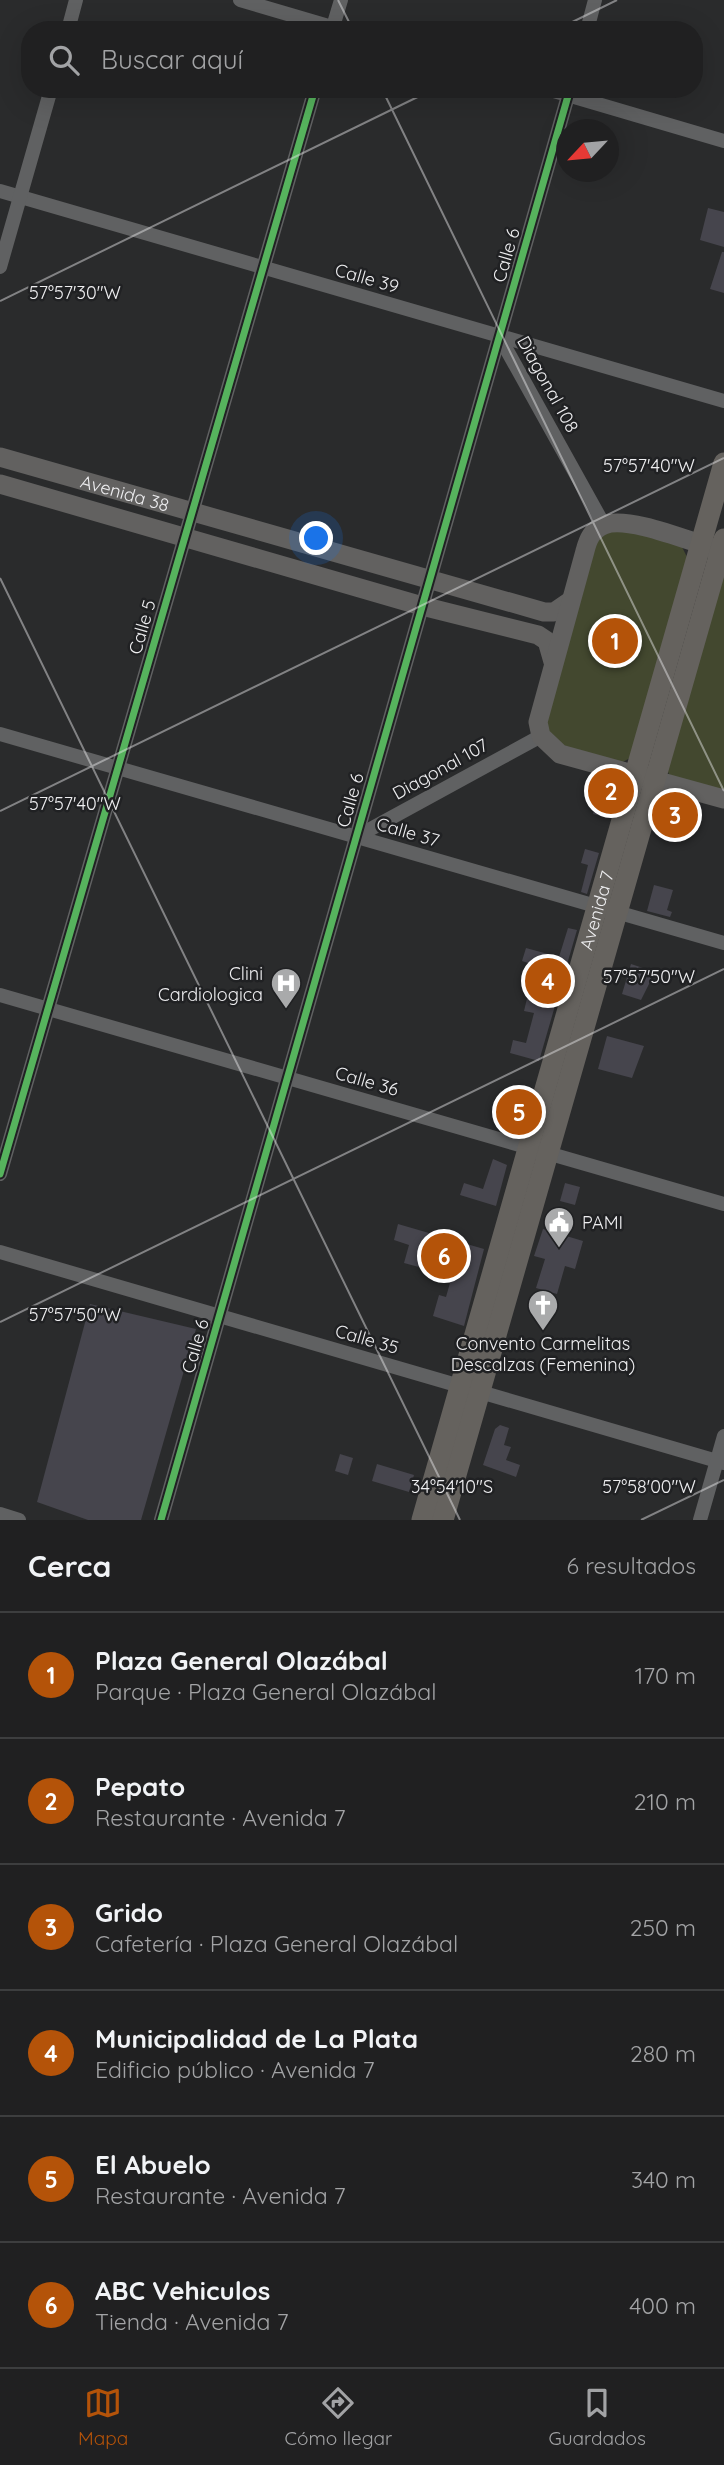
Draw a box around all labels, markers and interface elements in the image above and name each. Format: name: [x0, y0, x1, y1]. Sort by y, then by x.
search box: [21, 21, 703, 98]
icon: search: [45, 41, 83, 79]
text: Buscar aquí: [101, 43, 243, 76]
north arrow: [556, 119, 619, 182]
street label: Calle 6: [487, 225, 525, 285]
street label: Calle 39: [332, 258, 402, 298]
text: 57°57'30"W: [29, 281, 121, 304]
street label: Diagonal 108: [512, 332, 584, 436]
text: 57°57'40"W: [603, 454, 695, 477]
street label: Avenida 38: [78, 469, 172, 516]
your location: [299, 521, 333, 555]
street label: Calle 5: [123, 597, 161, 657]
pin: 1: [592, 615, 638, 667]
street label: Diagonal 107: [388, 733, 492, 805]
pin: 2: [588, 765, 634, 817]
street label: Calle 6: [331, 770, 369, 830]
pin: 3: [652, 789, 698, 841]
text: 57°57'40"W: [29, 792, 121, 815]
street label: Calle 37: [374, 812, 442, 852]
street label: Avenida 7: [574, 868, 618, 953]
pin: 4: [525, 955, 571, 1007]
place label: Clini Cardiologica: [158, 962, 263, 1006]
text: 57°57'50"W: [603, 965, 695, 988]
hospital icon: Clini Cardiologica: [269, 966, 303, 1010]
street label: Calle 36: [333, 1061, 402, 1101]
pin: 5: [496, 1086, 542, 1138]
public building icon: PAMI: [542, 1205, 576, 1249]
place label: PAMI: [582, 1211, 623, 1234]
pin: 6: [421, 1230, 467, 1282]
church icon: Convento Carmelitas Descalzas (Femenina): [526, 1288, 560, 1332]
text: 57°57'50"W: [29, 1303, 121, 1326]
street label: Calle 6: [176, 1316, 214, 1376]
street label: Calle 35: [333, 1319, 401, 1359]
place label: Convento Carmelitas Descalzas (Femenina): [451, 1332, 635, 1376]
text: 34°54'10"S: [411, 1475, 493, 1498]
text: 57°58'00"W: [602, 1475, 696, 1498]
text: Cerca: [28, 1547, 111, 1585]
text: 6 resultados: [567, 1551, 696, 1580]
text: Plaza General Olazábal: [95, 1644, 388, 1677]
text: 1: [47, 1661, 55, 1690]
text: 170 m: [635, 1661, 696, 1690]
text: Parque · Plaza General Olazábal: [95, 1677, 436, 1706]
text: Pepato: [95, 1770, 185, 1803]
text: 2: [44, 1787, 58, 1816]
text: 210 m: [634, 1787, 696, 1816]
text: Restaurante · Avenida 7: [95, 1803, 346, 1832]
text: Grido: [95, 1896, 163, 1929]
text: 3: [45, 1913, 57, 1942]
text: 250 m: [630, 1913, 696, 1942]
text: Cafetería · Plaza General Olazábal: [95, 1929, 458, 1958]
text: Municipalidad de La Plata: [95, 2022, 418, 2055]
text: 4: [44, 2039, 58, 2068]
text: 280 m: [630, 2039, 696, 2068]
text: Edificio público · Avenida 7: [95, 2055, 374, 2084]
text: El Abuelo: [95, 2148, 211, 2181]
text: 5: [44, 2165, 58, 2194]
text: 340 m: [631, 2165, 696, 2194]
text: Restaurante · Avenida 7: [95, 2181, 346, 2210]
text: ABC Vehiculos: [95, 2274, 270, 2307]
text: 6: [45, 2291, 57, 2320]
text: 400 m: [629, 2291, 696, 2320]
text: Tienda · Avenida 7: [95, 2307, 288, 2336]
tab: Mapa: [78, 2384, 128, 2450]
tab: Cómo llegar: [285, 2384, 392, 2450]
tab: Guardados: [549, 2384, 646, 2450]

